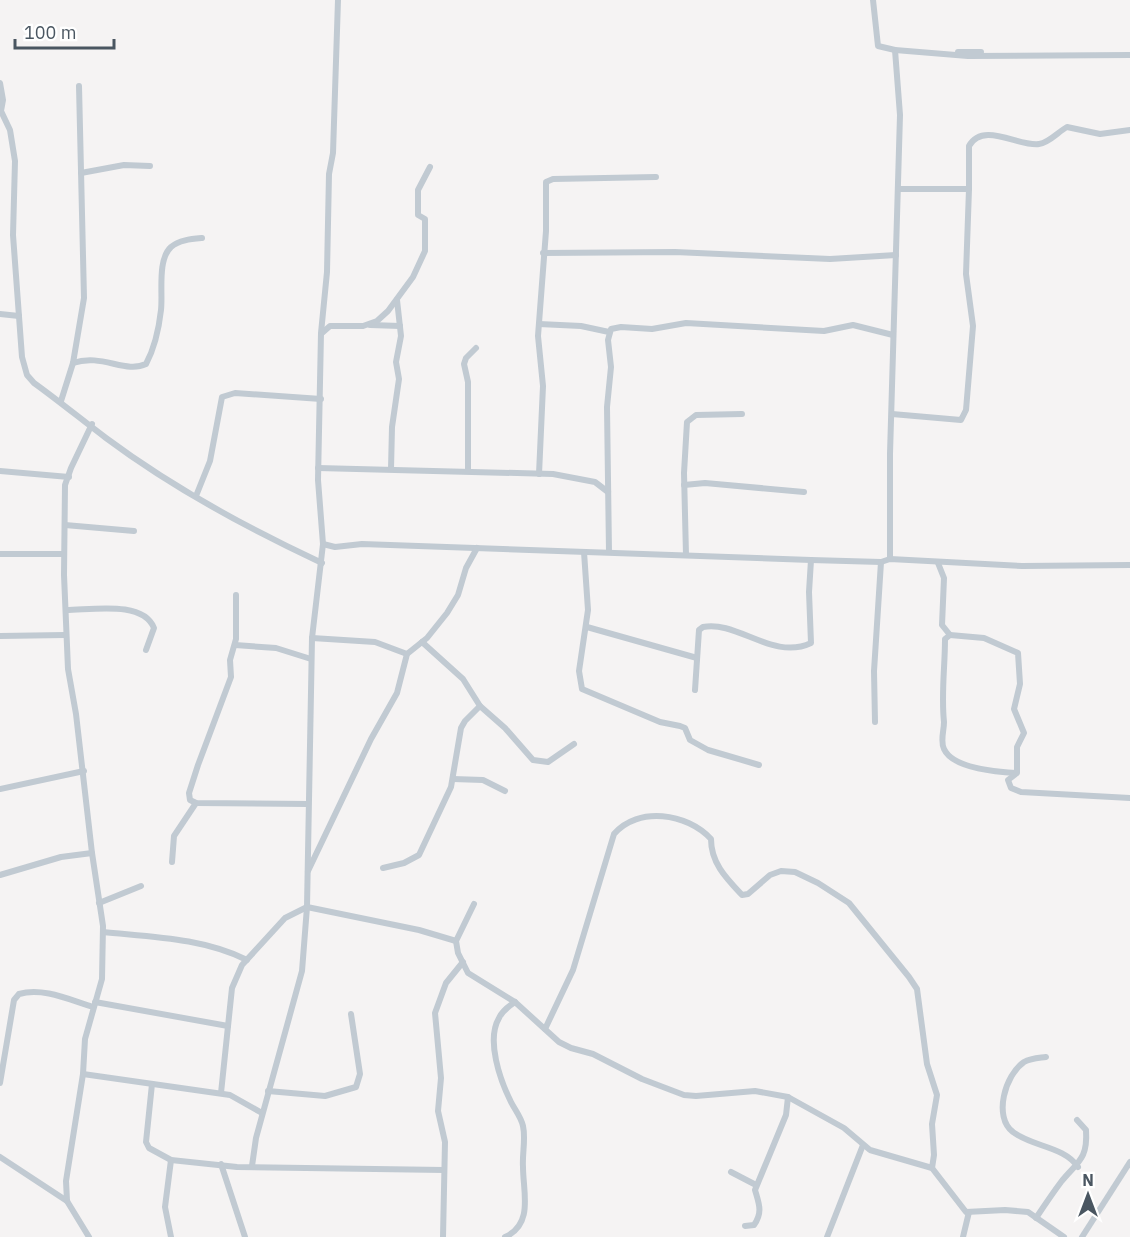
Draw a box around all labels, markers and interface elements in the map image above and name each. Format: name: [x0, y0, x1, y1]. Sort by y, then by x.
scale bar: [15, 12, 114, 50]
text: 100 m: [24, 21, 76, 44]
north arrow: [1058, 1165, 1118, 1225]
text: N: [1082, 1170, 1094, 1190]

